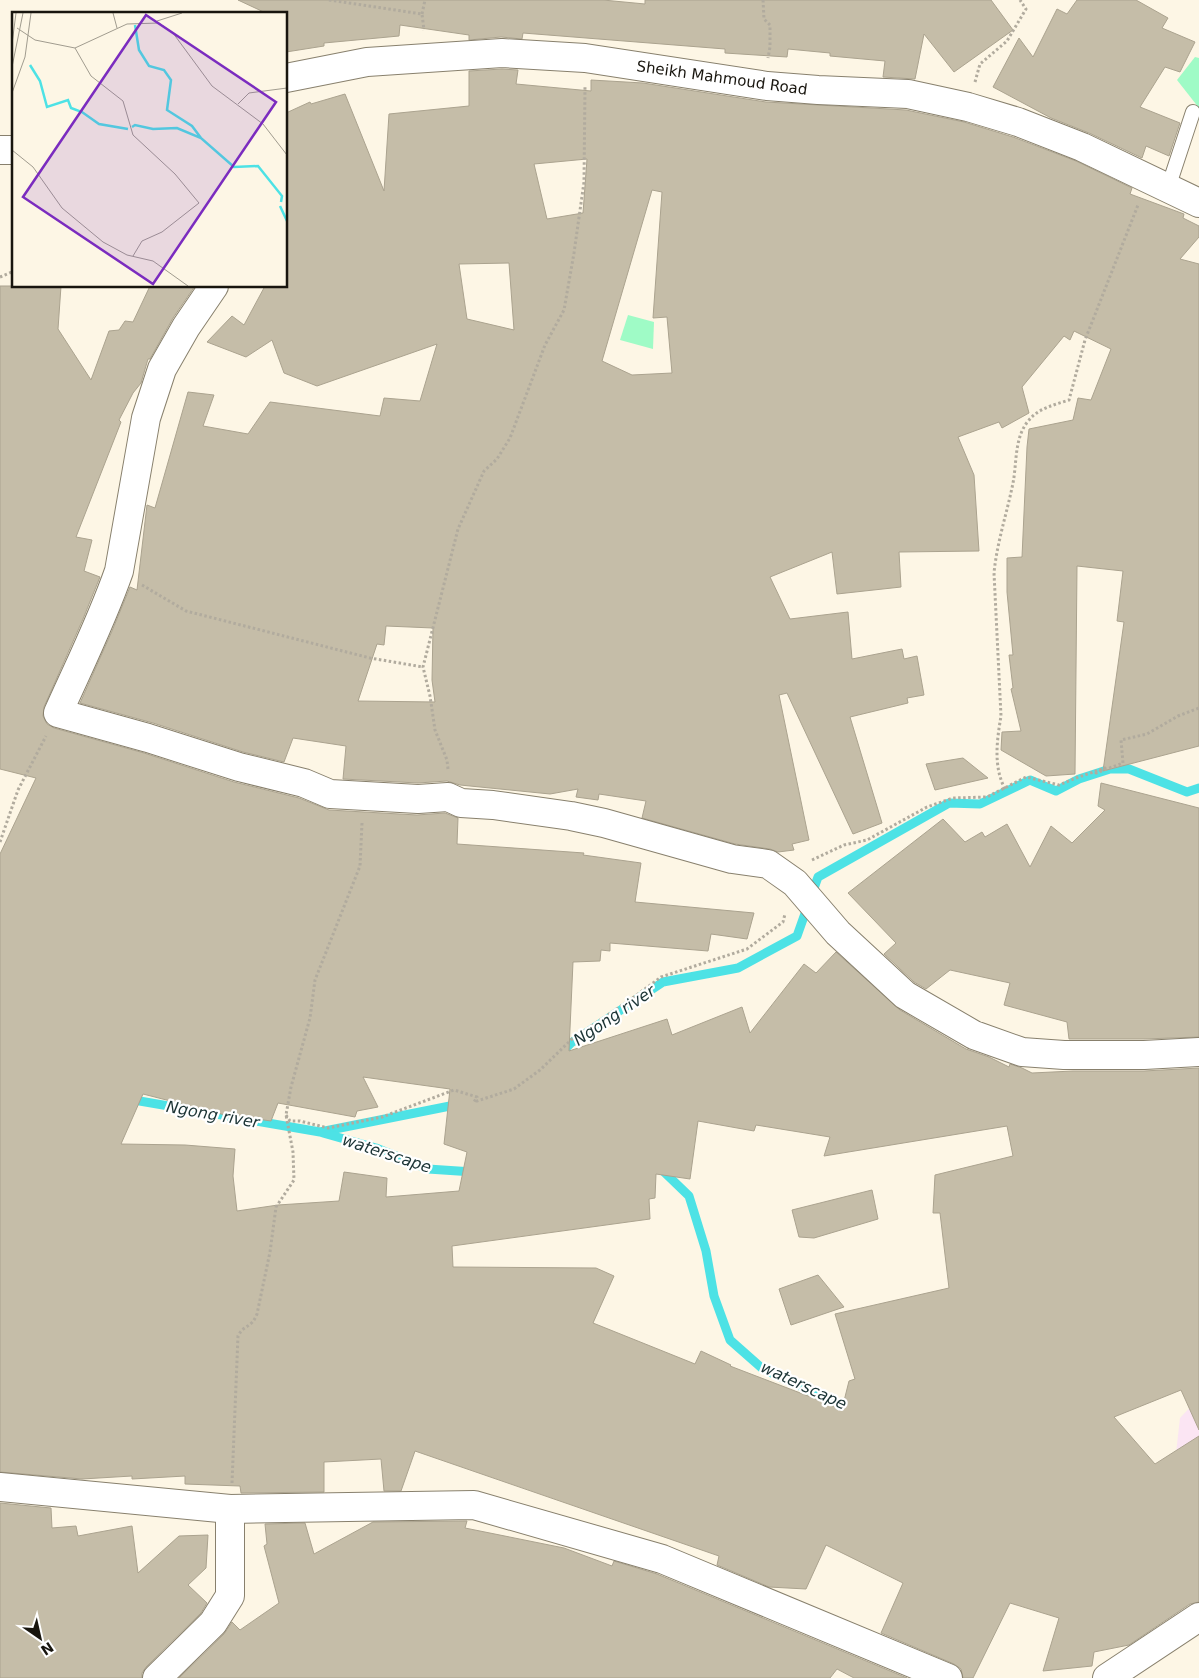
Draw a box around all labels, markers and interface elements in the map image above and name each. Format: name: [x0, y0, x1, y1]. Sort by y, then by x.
inset map: [12, 12, 288, 288]
street label: Sheikh Mahmoud Road: [635, 57, 809, 99]
water label: Ngong river: [570, 980, 660, 1050]
water label: Ngong river: [165, 1097, 262, 1132]
water label: waterscape: [340, 1130, 434, 1177]
water label: waterscape: [758, 1357, 850, 1414]
north arrow: [15, 1613, 65, 1663]
text: N: [38, 1639, 57, 1659]

